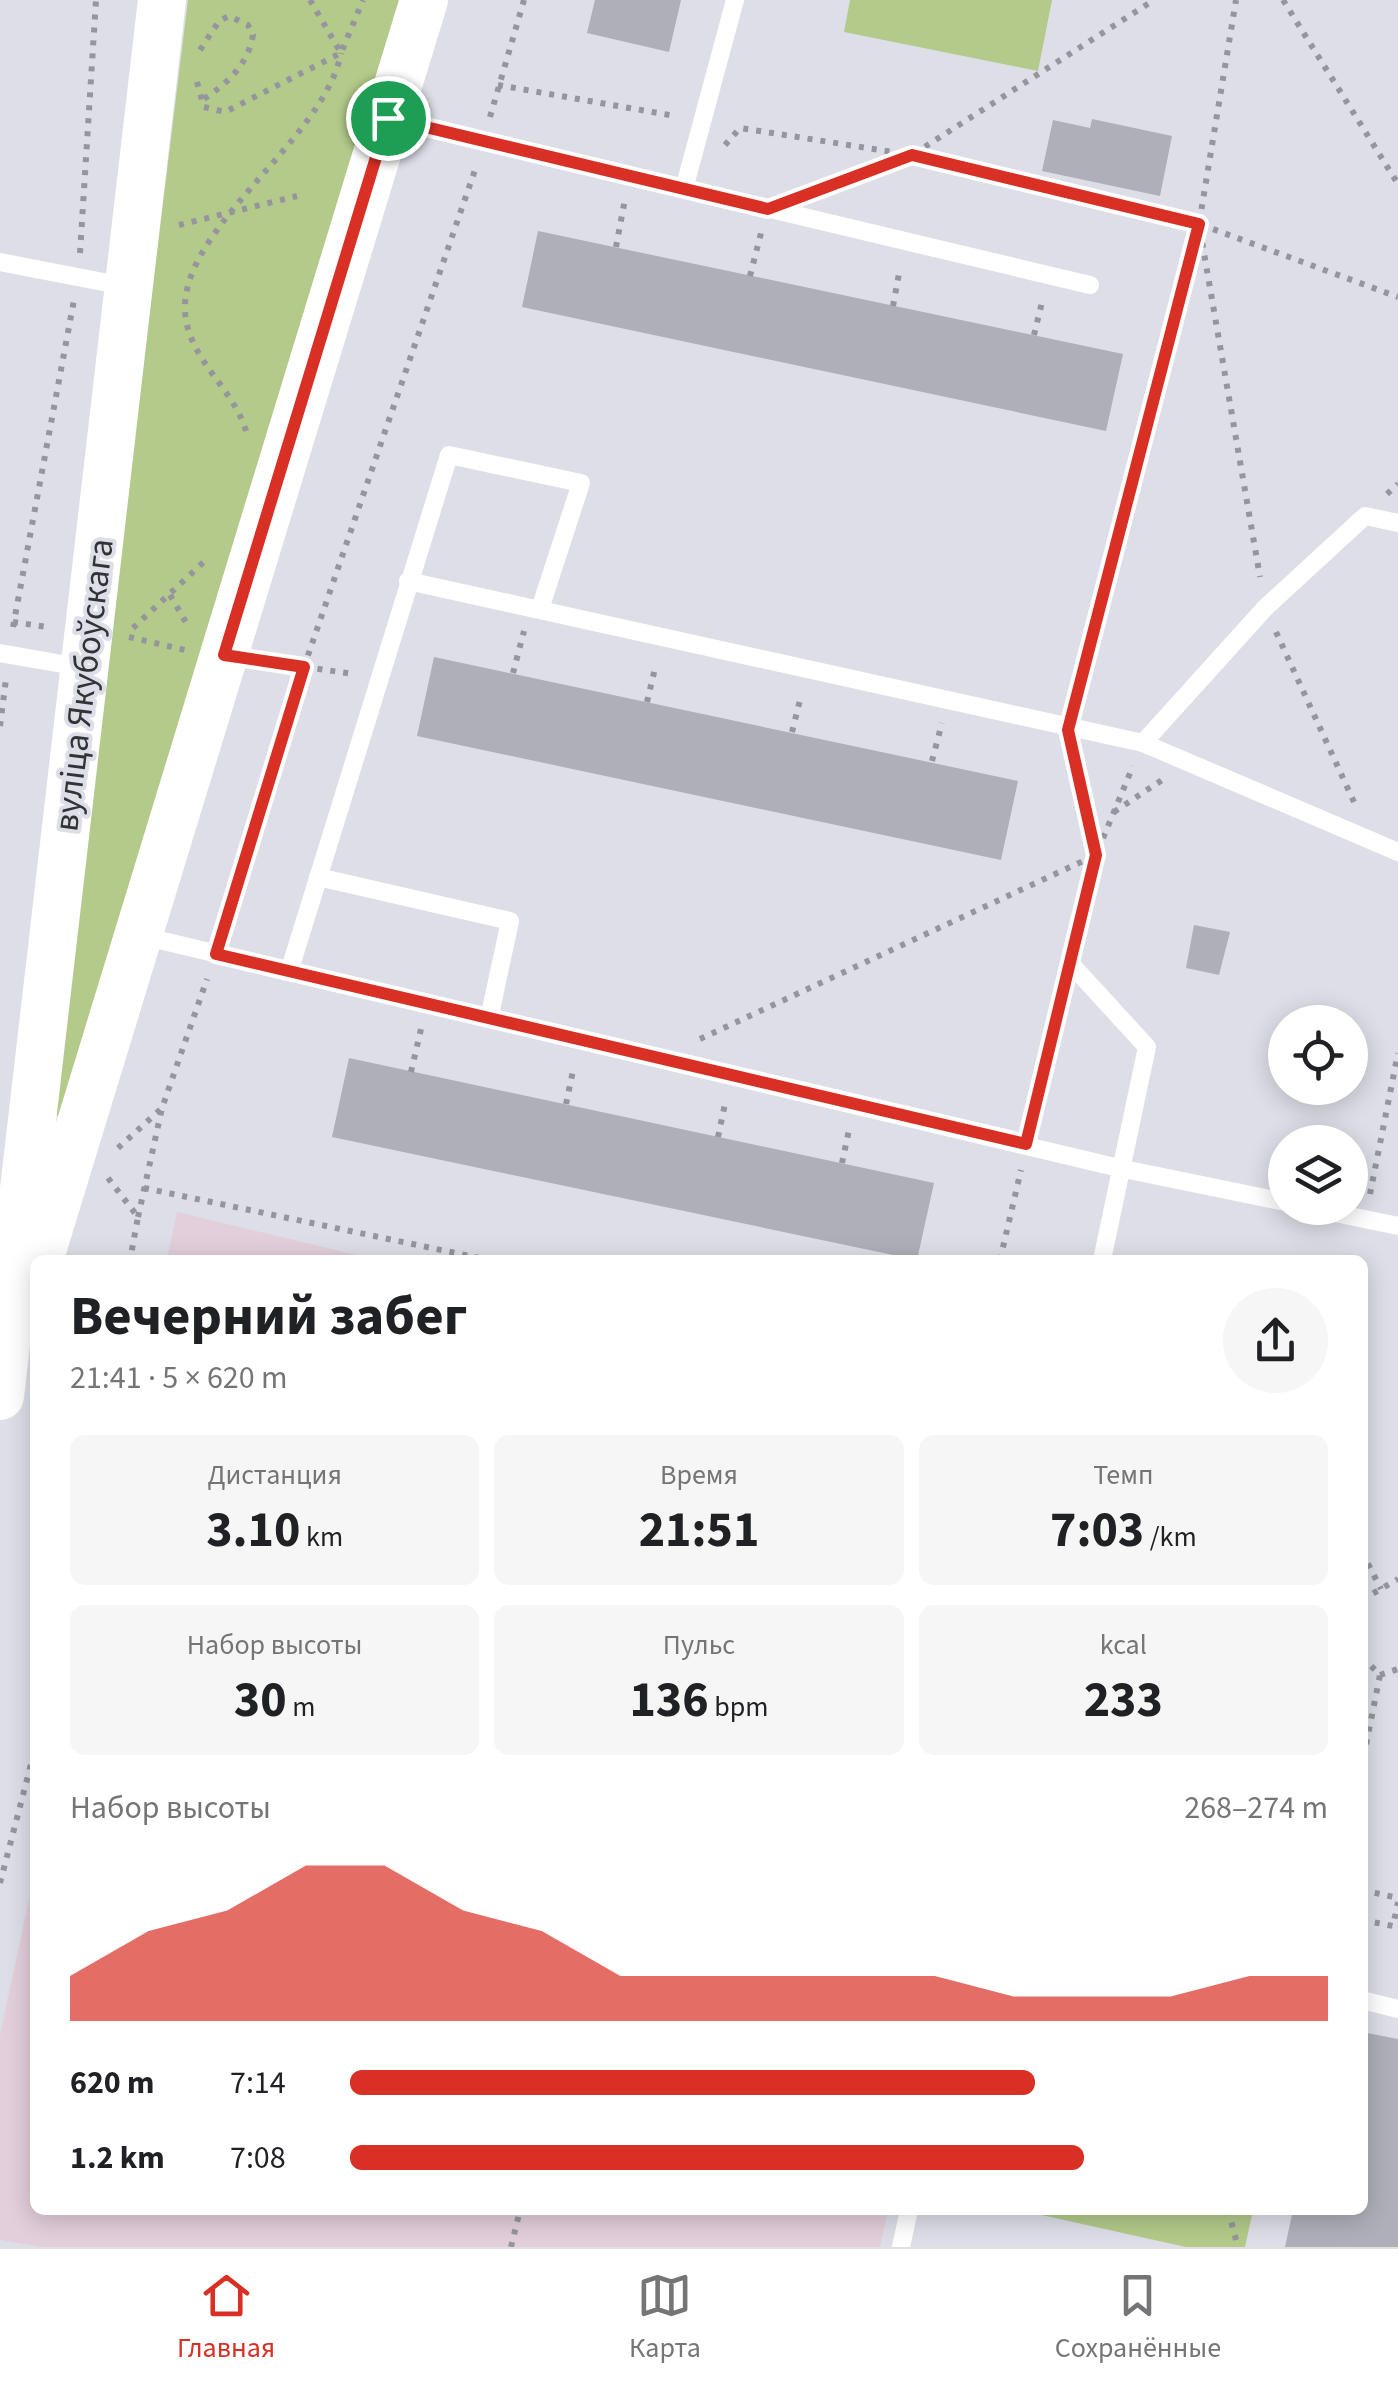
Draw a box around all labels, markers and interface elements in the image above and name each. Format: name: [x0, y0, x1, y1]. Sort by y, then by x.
pin: [346, 76, 431, 161]
icon: arrive: [361, 91, 416, 146]
street label: вуліца Якубоўскага: [41, 536, 127, 834]
map controls: [1268, 1005, 1368, 1225]
button: locate: [1268, 1005, 1368, 1105]
button: layers: [1268, 1125, 1368, 1225]
text: Вечерний забег: [70, 1278, 467, 1356]
button: share: [1223, 1288, 1328, 1393]
text: 21:41 · 5 × 620 m: [70, 1355, 288, 1401]
text: Дистанция: [207, 1455, 342, 1495]
text: Время: [660, 1455, 738, 1495]
text: Темп: [1093, 1455, 1153, 1495]
text: 3.10: [206, 1495, 300, 1566]
text: 21:51: [639, 1495, 759, 1566]
text: 7:03: [1050, 1495, 1144, 1566]
text: km: [300, 1517, 343, 1557]
text: /km: [1144, 1517, 1197, 1557]
text: Набор высоты: [187, 1625, 362, 1665]
text: Пульс: [663, 1625, 735, 1665]
text: kcal: [1100, 1625, 1147, 1665]
text: 30: [234, 1665, 287, 1736]
text: 136: [629, 1665, 709, 1736]
text: 233: [1084, 1665, 1163, 1736]
text: m: [287, 1687, 315, 1727]
text: bpm: [709, 1687, 769, 1727]
text: Набор высоты: [70, 1785, 271, 1831]
text: 268–274 m: [1184, 1785, 1328, 1831]
text: 620 m: [70, 2060, 155, 2106]
text: 7:14: [230, 2060, 286, 2106]
text: 1.2 km: [70, 2135, 165, 2181]
text: 7:08: [230, 2135, 286, 2181]
tab: Главная: [177, 2268, 275, 2368]
tab: Карта: [629, 2268, 701, 2368]
tab: Сохранённые: [1055, 2268, 1221, 2368]

